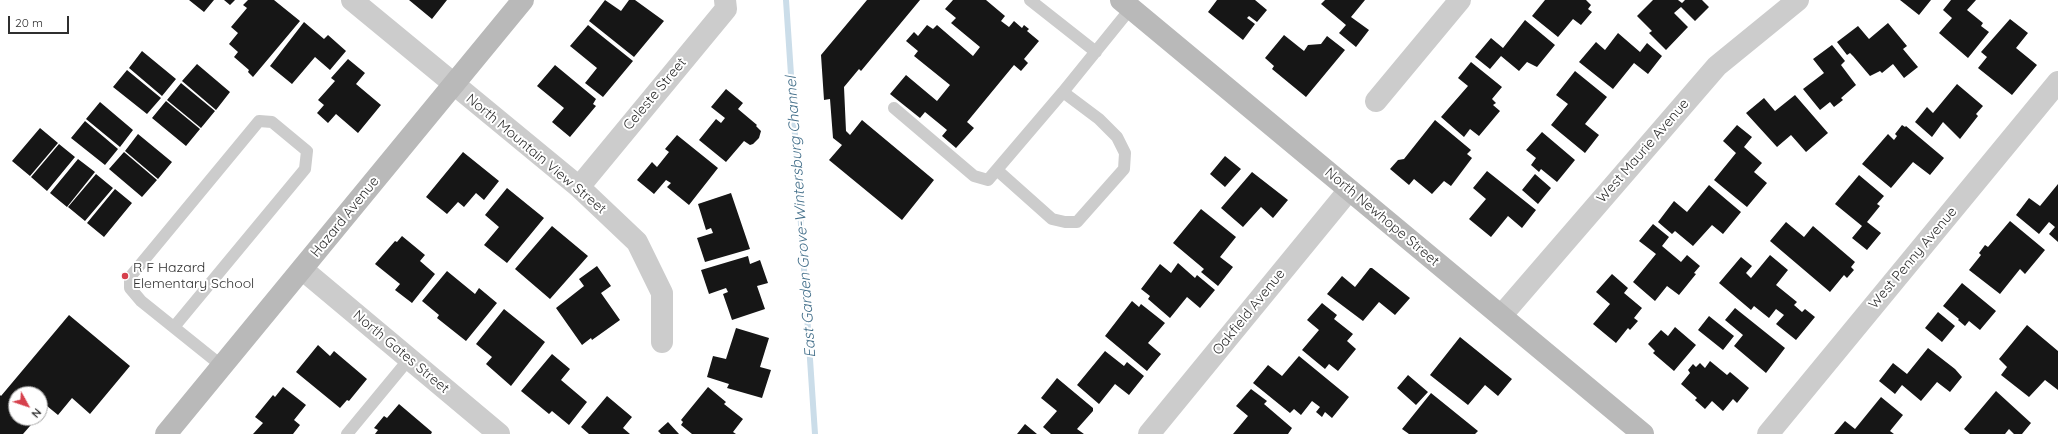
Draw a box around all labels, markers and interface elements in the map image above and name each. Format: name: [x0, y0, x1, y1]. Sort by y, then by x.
scale bar: [10, 8, 71, 34]
text: 20 m: [15, 15, 43, 30]
street label: Celeste Street: [620, 54, 690, 134]
water label: East Garden Grove-Wintersburg Channel: [782, 76, 820, 358]
street label: North Mountain View Street: [463, 90, 609, 218]
street label: West Maurie Avenue: [1593, 96, 1693, 206]
street label: North Newhope Street: [1321, 164, 1443, 270]
street label: Hazard Avenue: [307, 173, 383, 261]
street label: West Penny Avenue: [1865, 203, 1961, 313]
place label: R F Hazard Elementary School: [133, 260, 254, 292]
street label: Oakfield Avenue: [1209, 266, 1289, 358]
marker: R F Hazard Elementary School: [120, 271, 130, 281]
street label: North Gates Street: [350, 307, 452, 397]
north arrow: [8, 386, 48, 426]
text: N: [28, 405, 44, 421]

